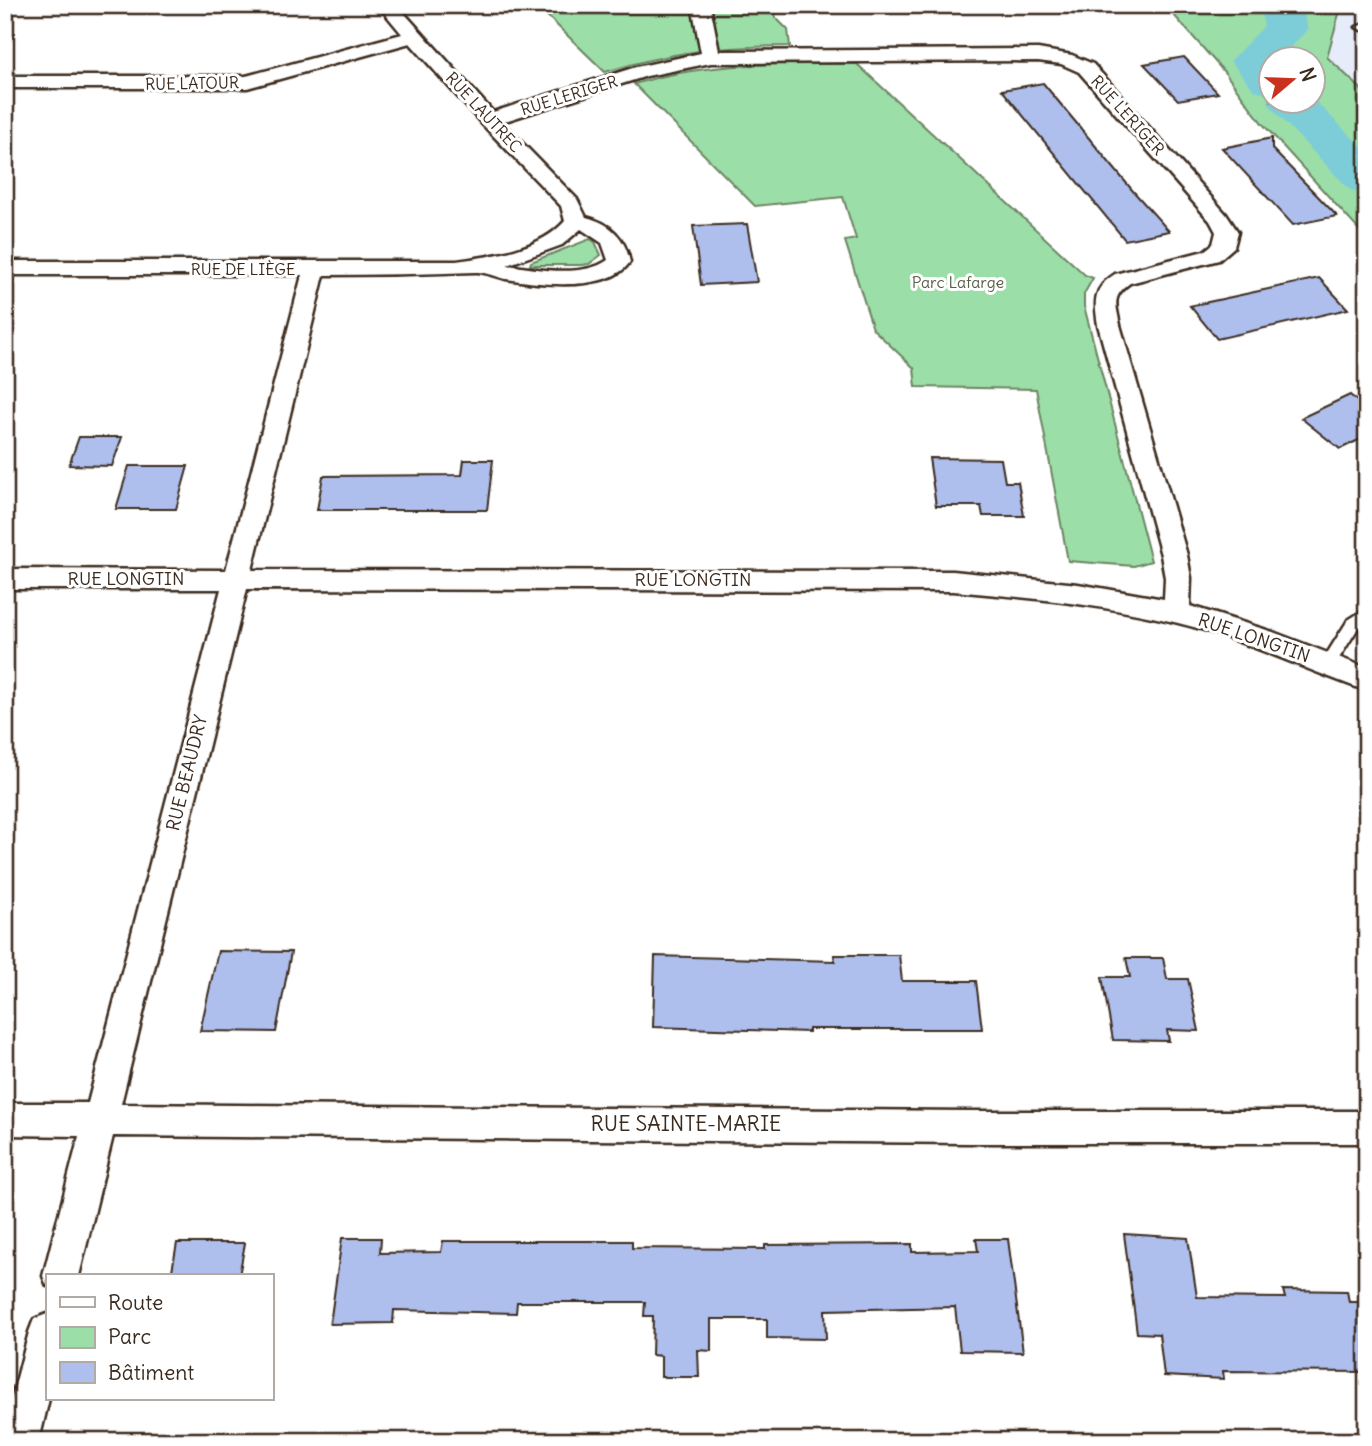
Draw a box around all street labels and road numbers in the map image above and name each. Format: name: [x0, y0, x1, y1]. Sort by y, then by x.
street label: RUE LAUTREC: [442, 68, 526, 156]
street label: RUE LERIGER: [518, 71, 620, 119]
street label: RUE LERIGER: [1087, 71, 1169, 159]
street label: RUE LATOUR: [145, 72, 239, 94]
street label: RUE DE LIÈGE: [191, 259, 295, 279]
street label: RUE LONGTIN: [68, 567, 184, 590]
street label: RUE LONGTIN: [635, 568, 751, 591]
street label: RUE LONGTIN: [1195, 608, 1313, 667]
street label: RUE BEAUDRY: [161, 712, 212, 833]
street label: RUE SAINTE-MARIE: [591, 1110, 781, 1137]

